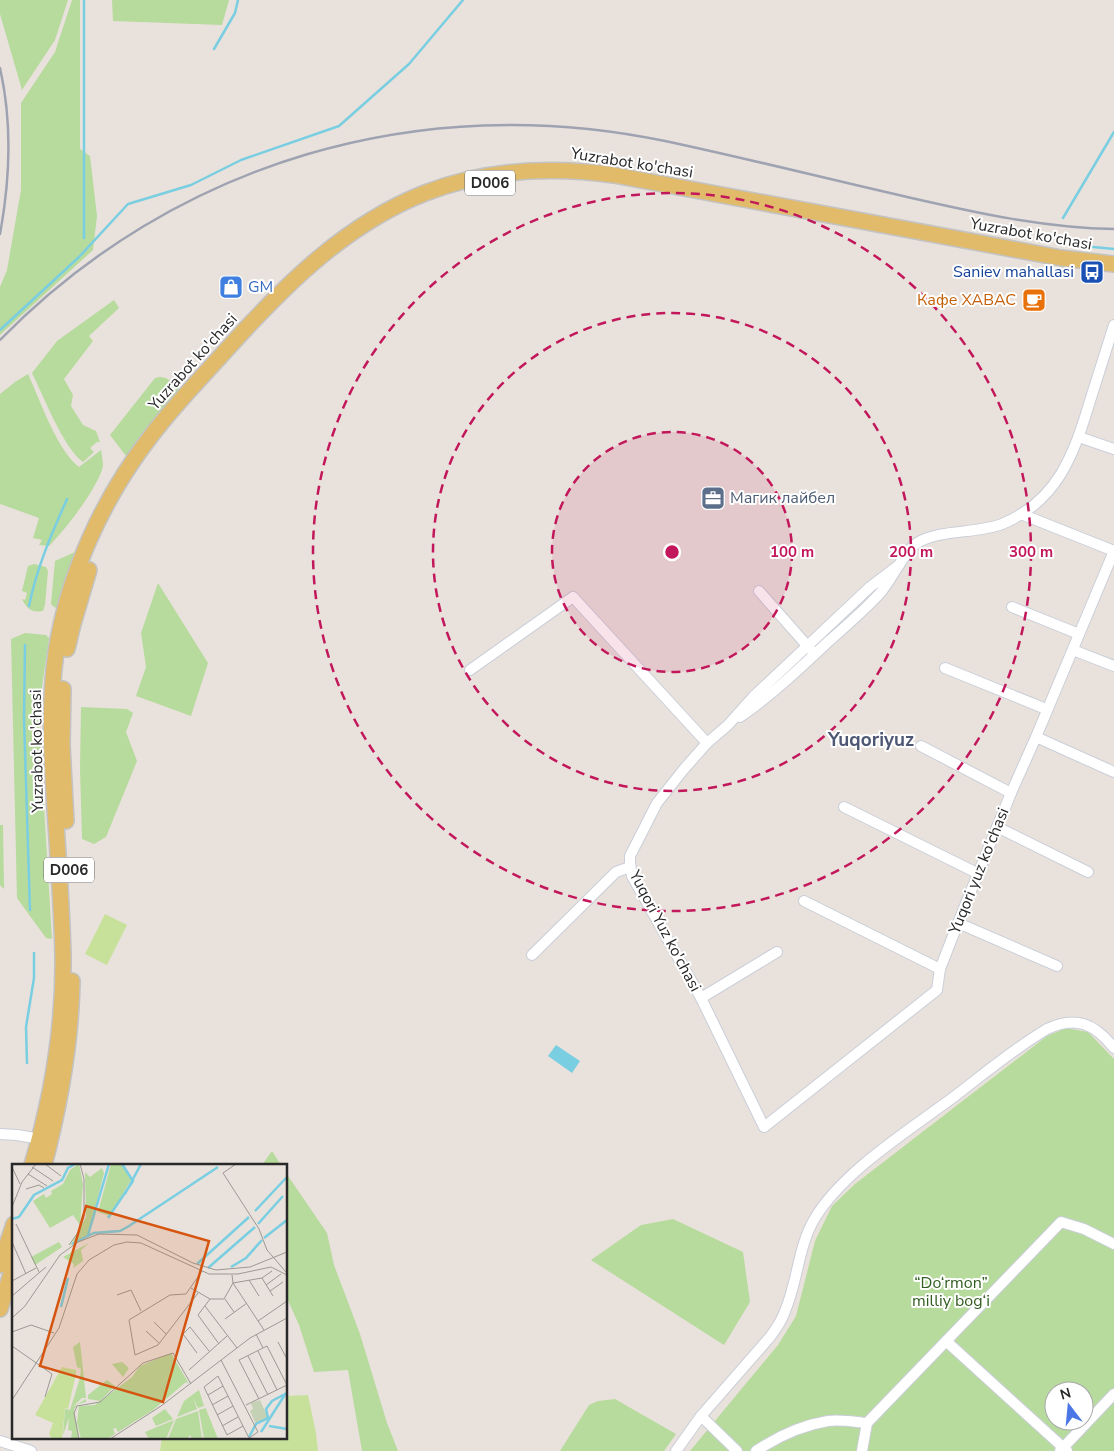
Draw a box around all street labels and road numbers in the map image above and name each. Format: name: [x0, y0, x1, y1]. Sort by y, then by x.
street label: Yuzrabot ko'chasi: [568, 142, 695, 184]
road number: D006: [465, 170, 515, 196]
street label: Yuzrabot ko'chasi: [967, 212, 1094, 256]
street label: Yuzrabot ko'chasi: [143, 309, 242, 416]
street label: Yuzrabot ko'chasi: [25, 689, 49, 814]
street label: Yuqori yuz ko'chasi: [943, 805, 1014, 938]
road number: D006: [44, 858, 94, 882]
street label: Yuqori Yuz ko'chasi: [623, 866, 706, 996]

